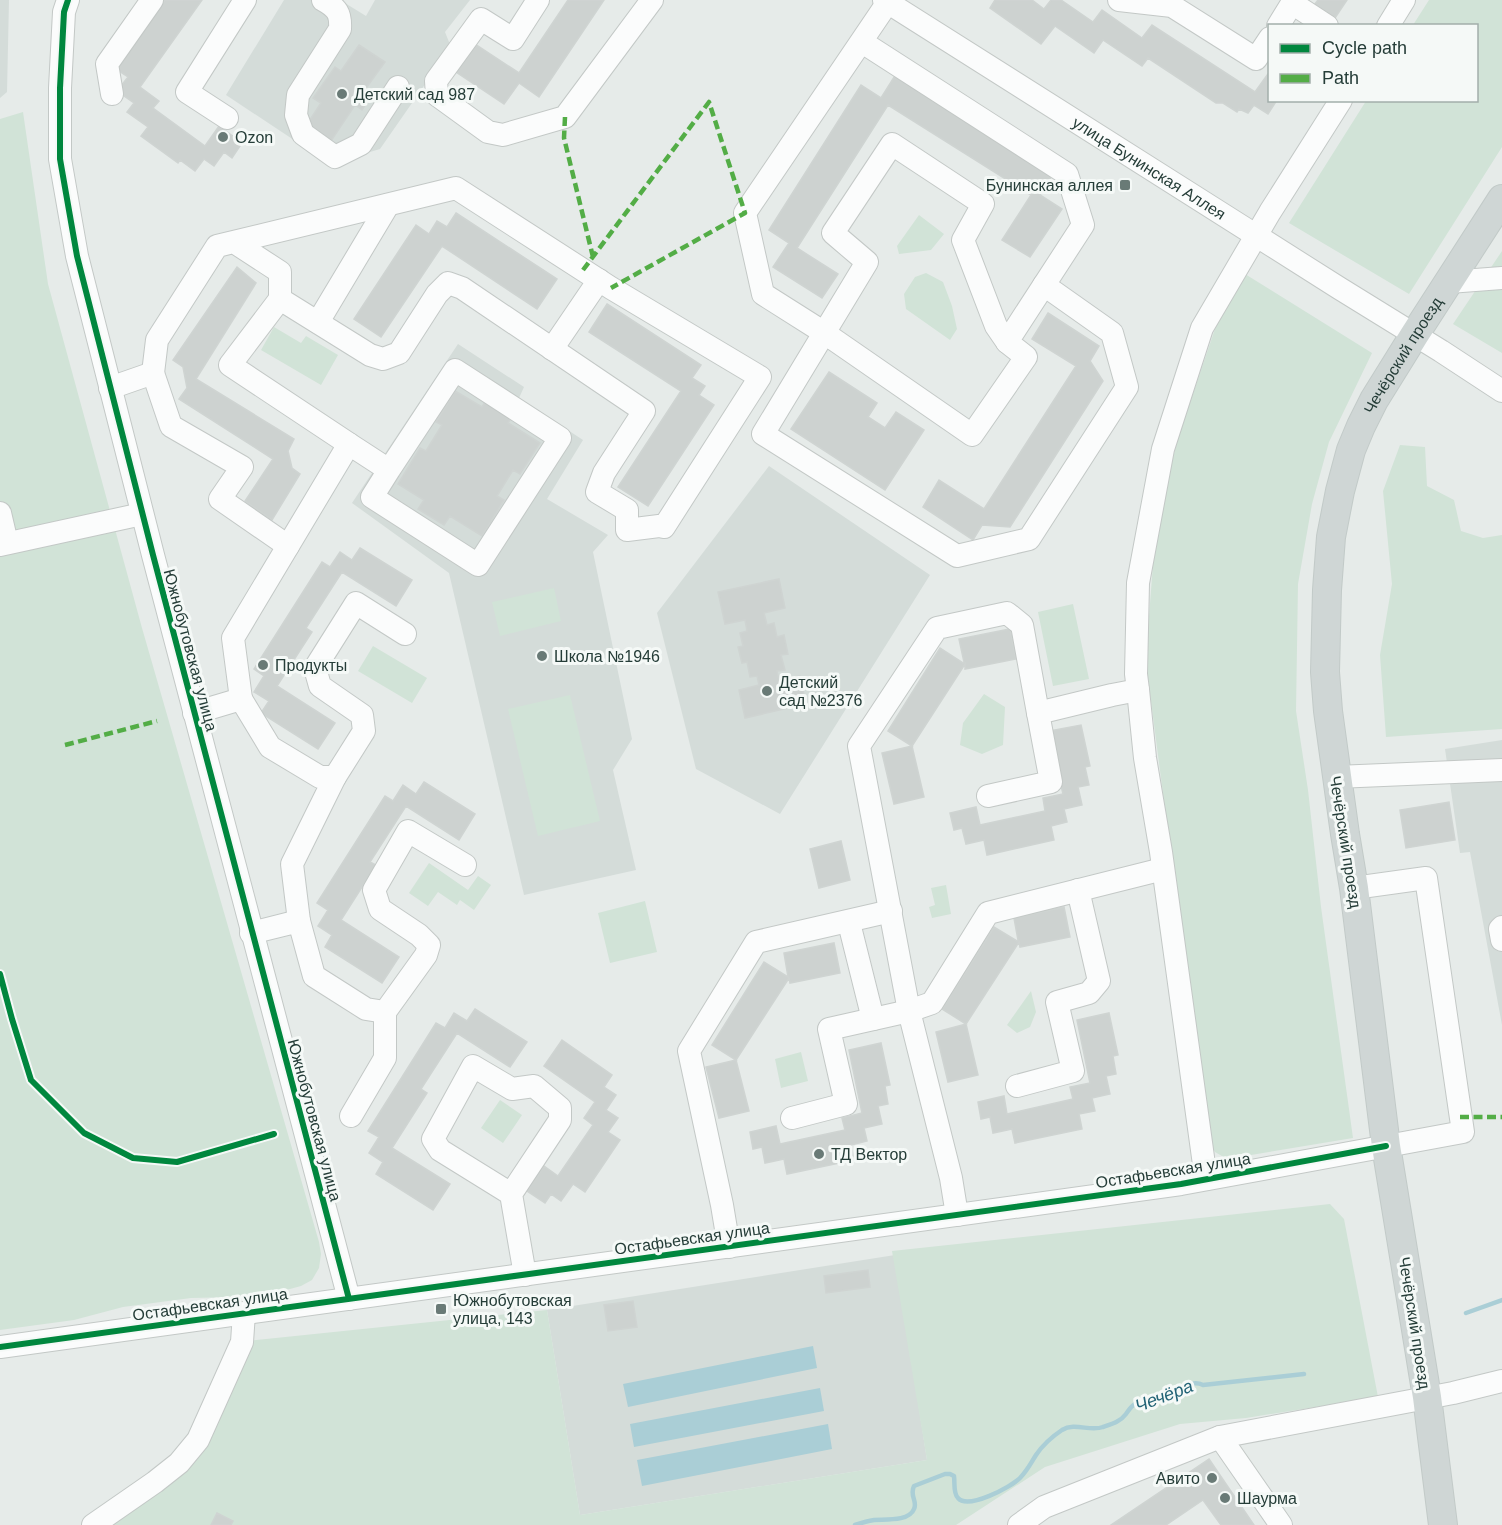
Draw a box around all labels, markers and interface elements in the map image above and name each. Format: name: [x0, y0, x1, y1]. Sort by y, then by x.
legend: [1268, 24, 1478, 102]
text: Cycle path: [1322, 38, 1407, 58]
text: Path: [1322, 68, 1359, 88]
place label: Детский сад 987: [354, 86, 475, 103]
marker: Детский сад 987: [335, 87, 349, 101]
street label: улица Бунинская Аллея: [1069, 114, 1229, 223]
place label: Ozon: [235, 129, 273, 146]
marker: Ozon: [216, 130, 230, 144]
place label: Бунинская аллея: [986, 177, 1113, 194]
marker: Бунинская аллея: [1118, 178, 1132, 192]
street label: Чечёрский проезд: [1361, 294, 1446, 416]
street label: Южнобутовская улица: [161, 567, 220, 733]
place label: Школа №1946: [554, 648, 660, 665]
marker: Школа №1946: [535, 649, 549, 663]
place label: Продукты: [275, 657, 347, 674]
marker: Продукты: [256, 658, 270, 672]
place label: Детский сад №2376: [779, 674, 863, 709]
marker: Детский сад №2376: [760, 684, 774, 698]
street label: Чечёрский проезд: [1327, 775, 1364, 910]
street label: Южнобутовская улица: [285, 1037, 344, 1203]
place label: ТД Вектор: [831, 1146, 907, 1163]
marker: ТД Вектор: [812, 1147, 826, 1161]
street label: Остафьевская улица: [1094, 1150, 1252, 1191]
street label: Остафьевская улица: [613, 1219, 771, 1258]
street label: Чечёрский проезд: [1396, 1256, 1433, 1391]
street label: Остафьевская улица: [131, 1285, 289, 1324]
place label: Южнобутовская улица, 143: [453, 1292, 572, 1327]
marker: Южнобутовская улица, 143: [434, 1302, 448, 1316]
water label: Чечёра: [1132, 1376, 1196, 1416]
place label: Авито: [1156, 1470, 1200, 1487]
marker: Авито: [1205, 1471, 1219, 1485]
place label: Шаурма: [1237, 1490, 1297, 1507]
marker: Шаурма: [1218, 1491, 1232, 1505]

